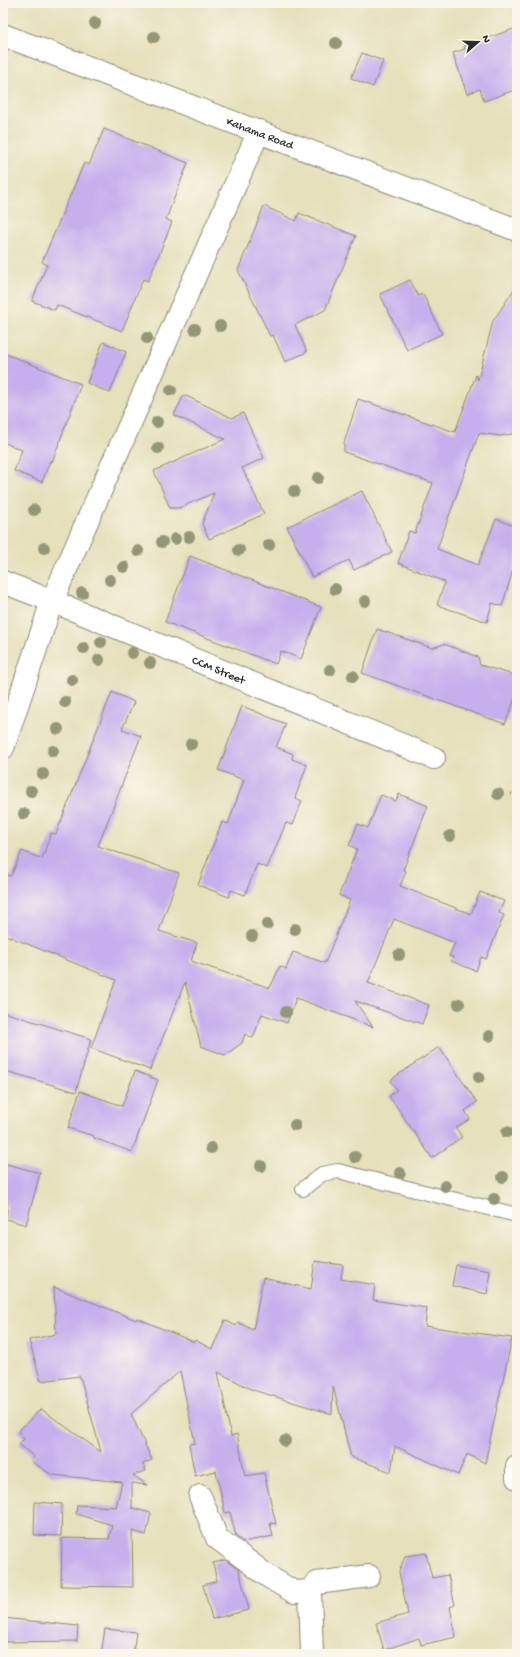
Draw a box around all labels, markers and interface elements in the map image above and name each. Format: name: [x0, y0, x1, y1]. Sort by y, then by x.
north arrow: [458, 22, 498, 62]
text: N: [479, 34, 492, 45]
street label: Kahama Road: [224, 115, 296, 154]
street label: CCM Street: [189, 654, 248, 689]

